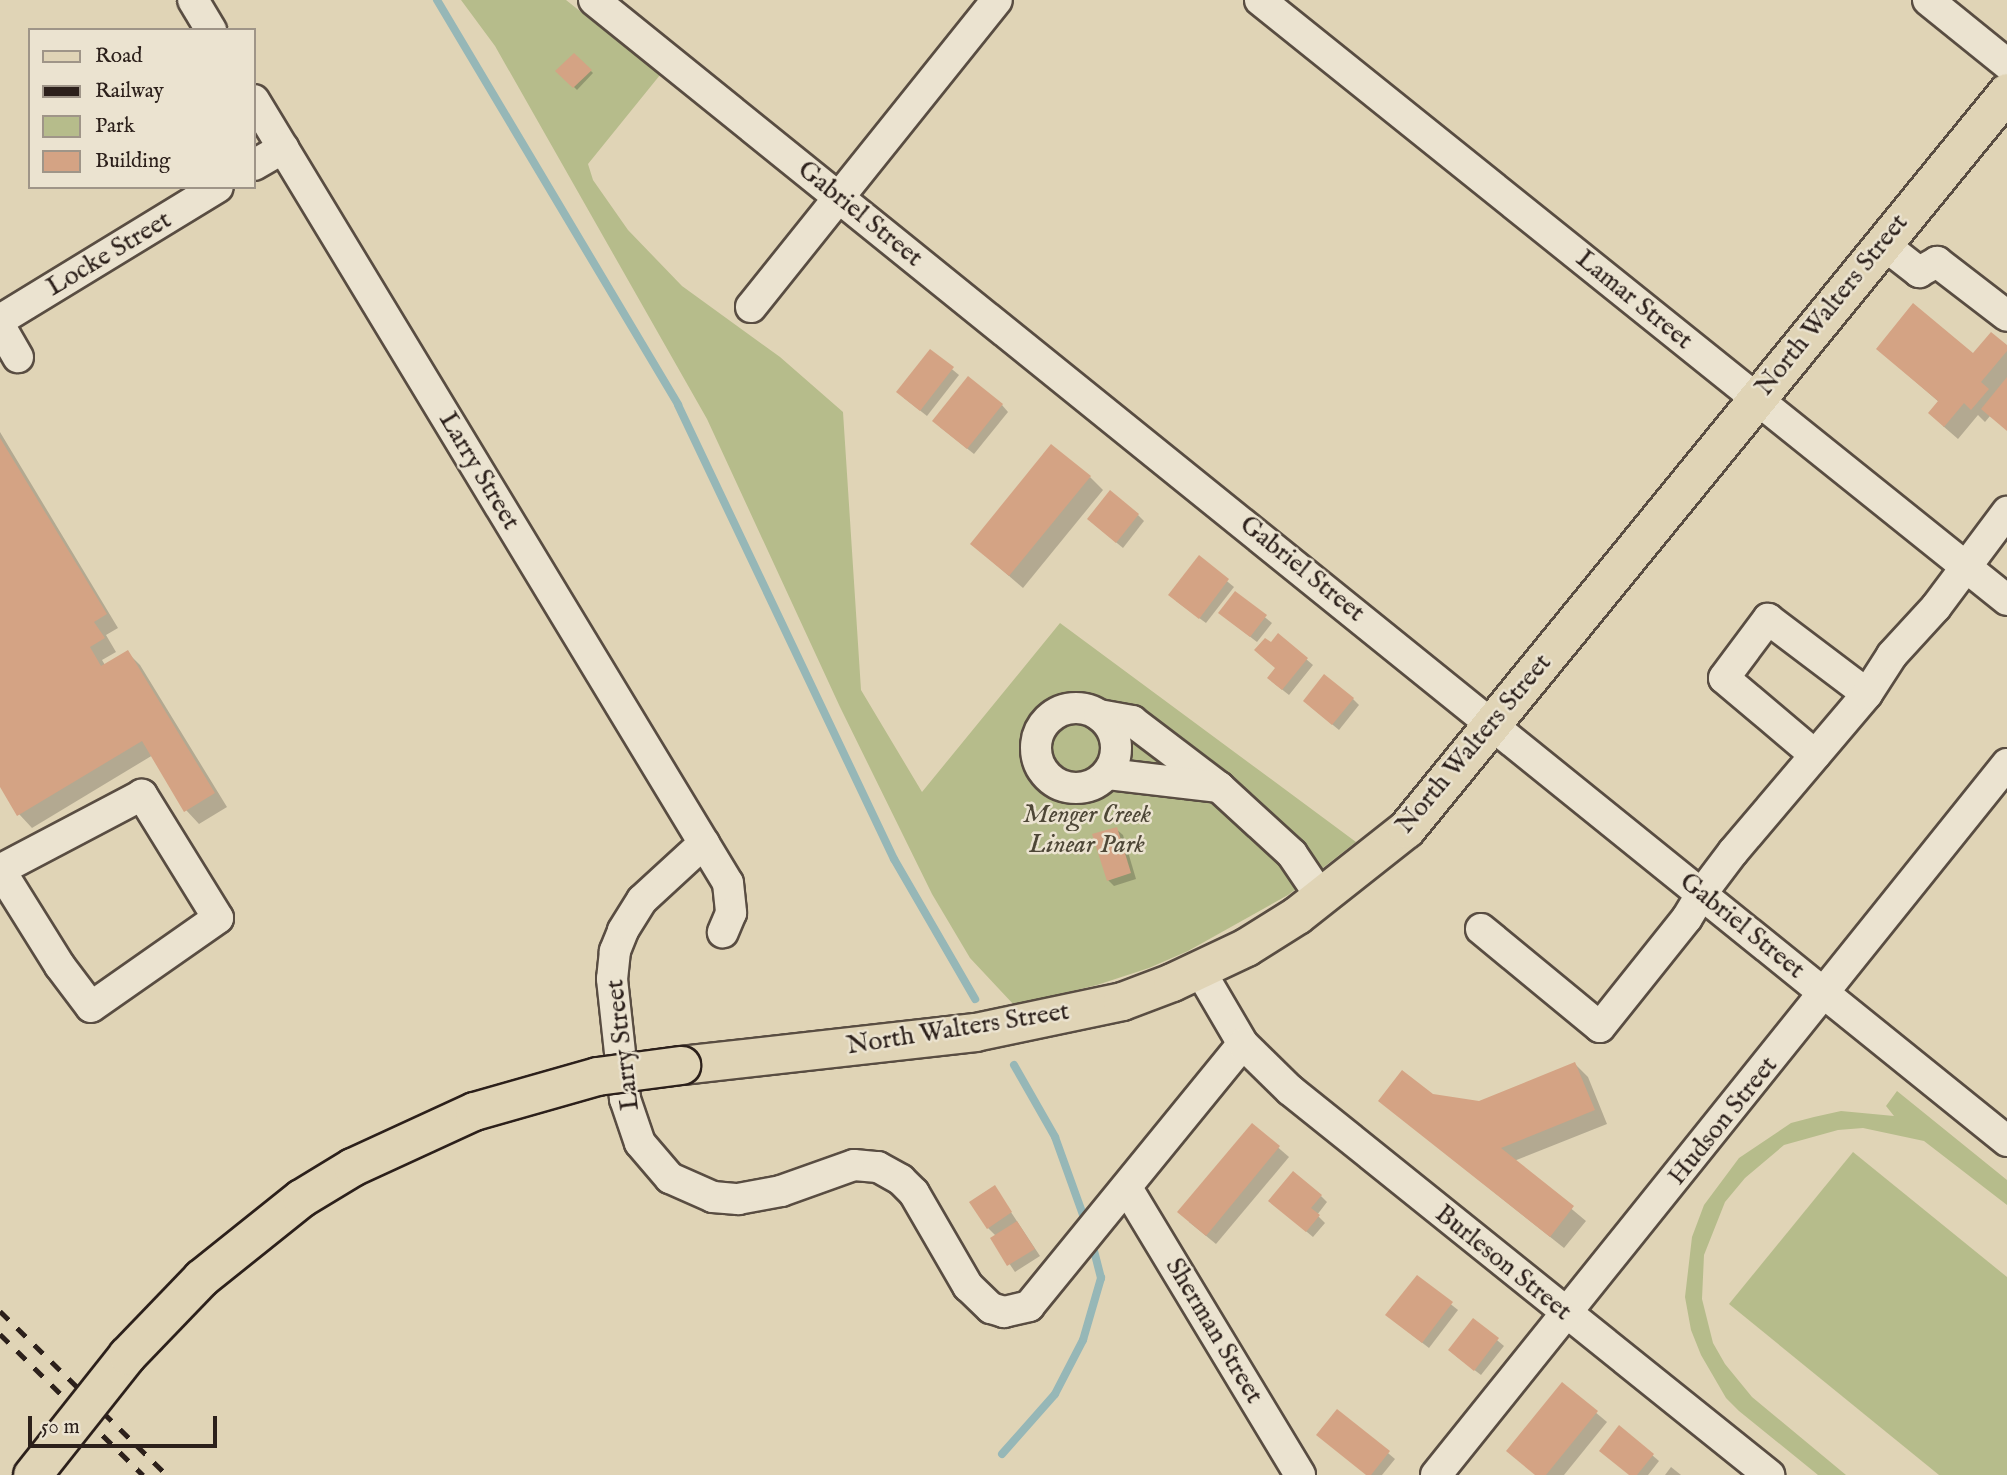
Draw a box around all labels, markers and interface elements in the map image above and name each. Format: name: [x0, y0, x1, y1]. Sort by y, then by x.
legend: [28, 28, 256, 189]
text: Road: [95, 43, 142, 70]
text: Railway: [95, 78, 164, 105]
text: Park: [95, 113, 135, 140]
text: Building: [95, 148, 170, 175]
street label: Gabriel Street: [791, 154, 929, 274]
street label: Locke Street: [41, 205, 177, 303]
street label: North Walters Street: [1749, 208, 1915, 402]
street label: Lamar Street: [1569, 244, 1699, 356]
street label: Larry Street: [432, 406, 526, 536]
street label: Gabriel Street: [1233, 509, 1371, 629]
street label: North Walters Street: [1390, 648, 1558, 840]
park label: Menger Creek Linear Park: [1023, 799, 1151, 860]
street label: Gabriel Street: [1673, 866, 1811, 986]
street label: Larry Street: [599, 978, 647, 1112]
street label: North Walters Street: [844, 996, 1072, 1062]
street label: Hudson Street: [1662, 1050, 1784, 1192]
street label: Burleson Street: [1429, 1199, 1577, 1327]
street label: Sherman Street: [1158, 1253, 1270, 1409]
scale bar: [32, 1402, 220, 1446]
text: 50 m: [41, 1414, 80, 1441]

